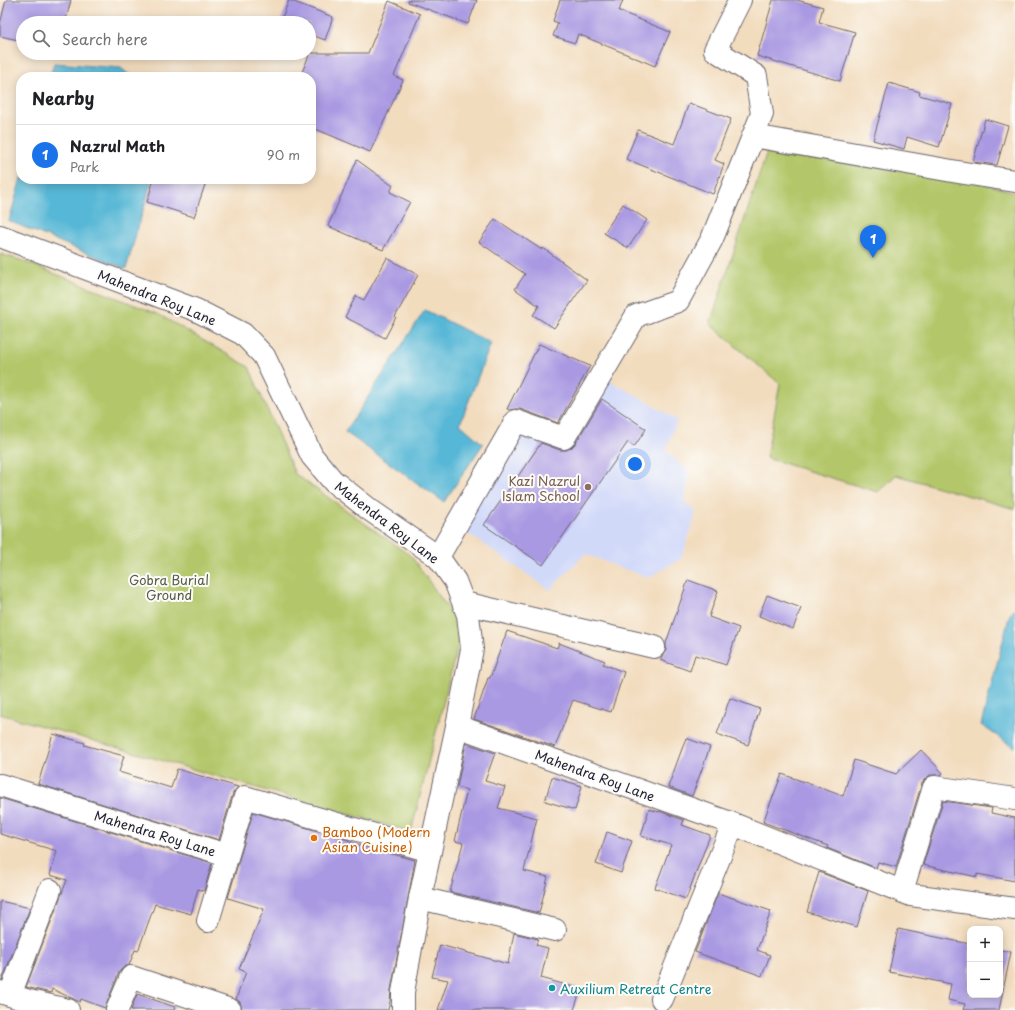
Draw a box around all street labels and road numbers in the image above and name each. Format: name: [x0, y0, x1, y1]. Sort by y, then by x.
street label: Mahendra Roy Lane: [95, 265, 219, 330]
street label: Mahendra Roy Lane: [331, 476, 443, 568]
street label: Mahendra Roy Lane: [533, 745, 658, 806]
street label: Mahendra Roy Lane: [92, 805, 218, 861]

